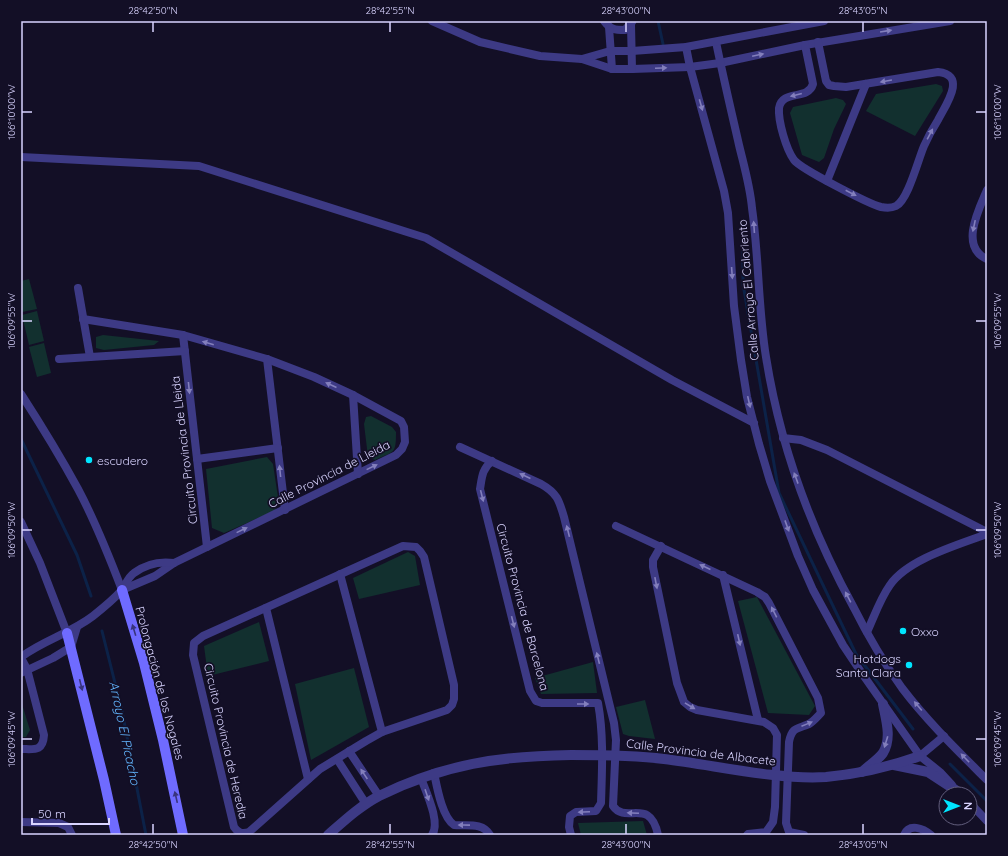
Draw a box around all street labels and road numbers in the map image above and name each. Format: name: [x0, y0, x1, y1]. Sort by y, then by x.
street label: Calle Arroyo El Caloriento: [734, 219, 762, 361]
street label: Circuito Provincia de Lleida: [167, 375, 201, 525]
street label: Calle Provincia de Lleida: [266, 437, 392, 511]
street label: Circuito Provincia de Barcelona: [493, 522, 553, 692]
street label: Prolongación de los Nogales: [132, 605, 188, 762]
street label: Circuito Provincia de Heredia: [201, 661, 251, 821]
street label: Calle Provincia de Albacete: [625, 735, 777, 769]

